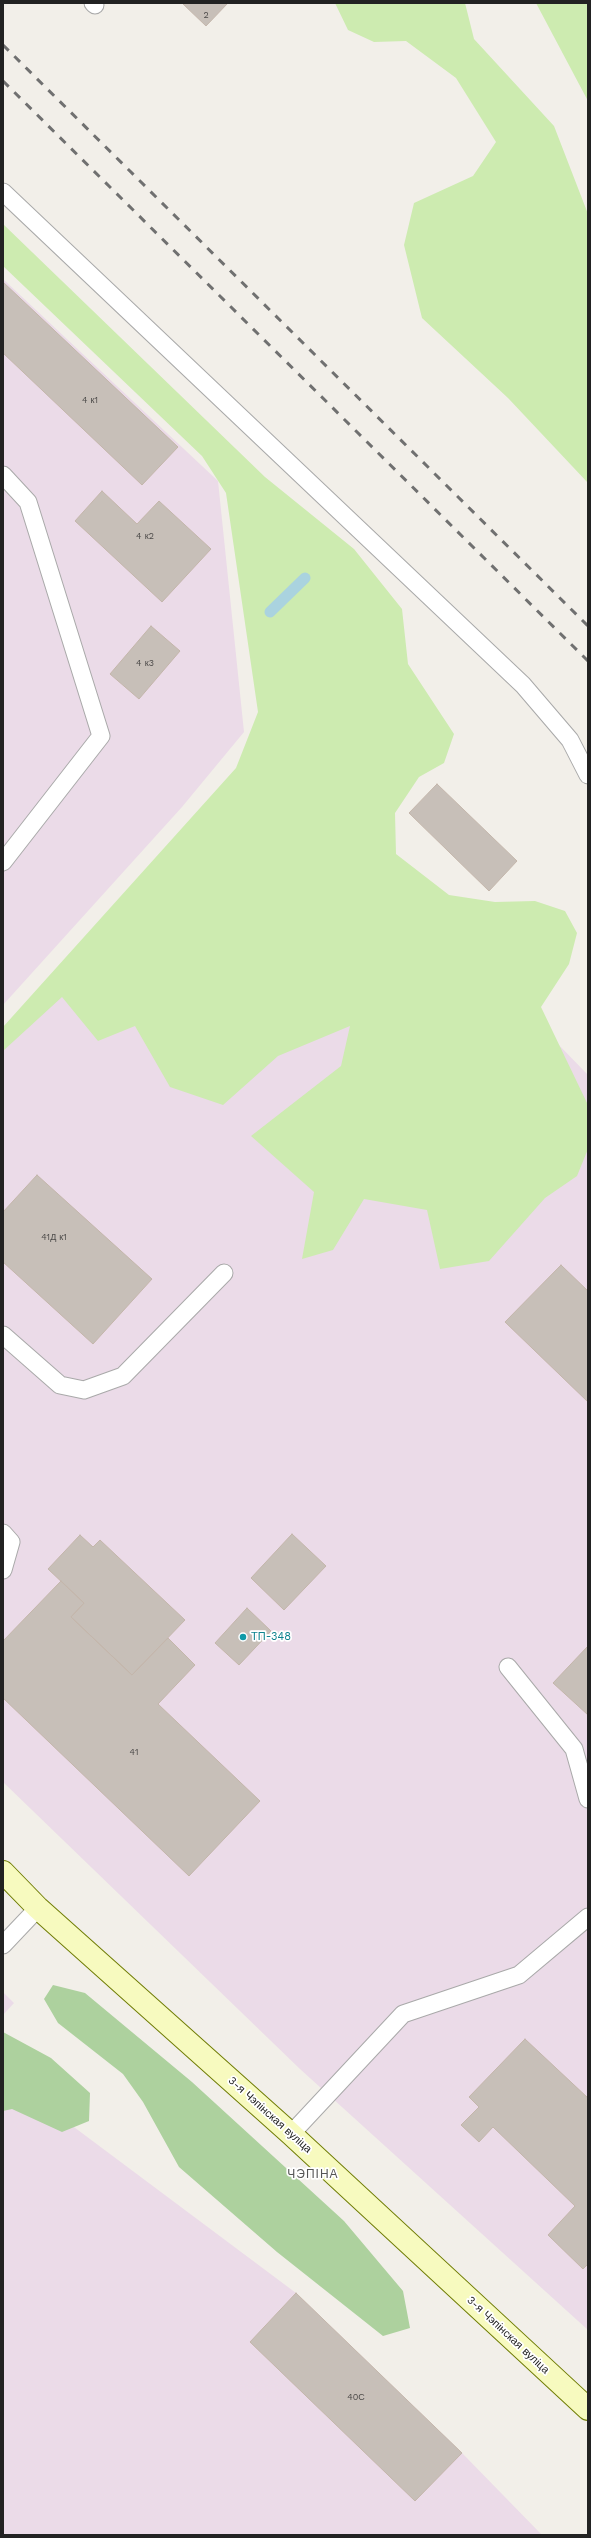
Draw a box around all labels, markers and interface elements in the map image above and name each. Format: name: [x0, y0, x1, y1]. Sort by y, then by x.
house number: 2: [203, 10, 209, 20]
house number: 4 к1: [82, 395, 98, 405]
house number: 4 к2: [136, 531, 154, 541]
house number: 4 к3: [136, 658, 154, 668]
house number: 41Д к1: [41, 1232, 67, 1242]
place label: ТП-348: [251, 1630, 291, 1644]
marker: ТП-348: [238, 1632, 248, 1642]
house number: 41: [130, 1747, 138, 1757]
street label: 3-я Чэпінская вуліца: [226, 2074, 314, 2156]
district label: ЧЭПІНА: [287, 2167, 339, 2181]
street label: 3-я Чэпінская вуліца: [464, 2293, 552, 2377]
house number: 40С: [347, 2392, 365, 2402]

